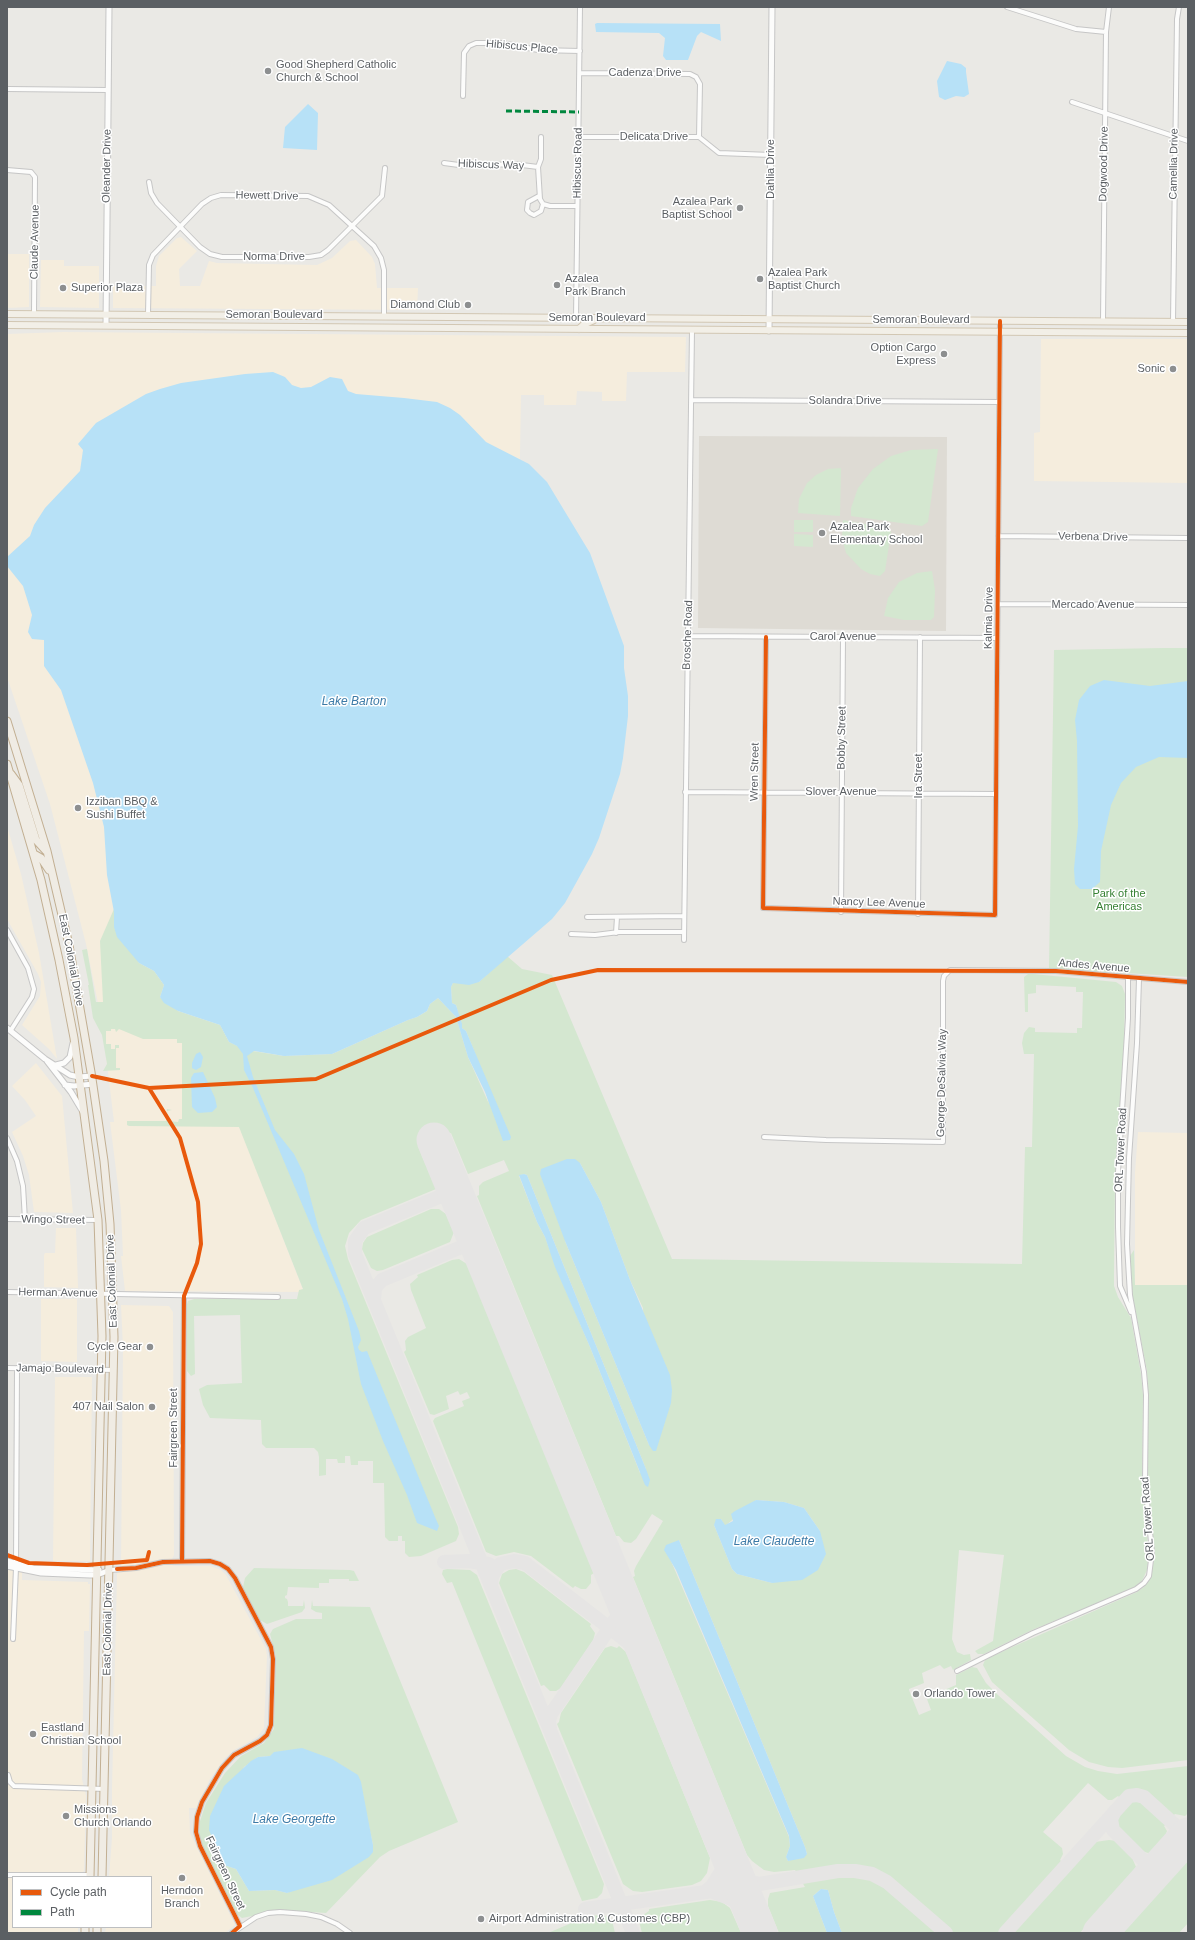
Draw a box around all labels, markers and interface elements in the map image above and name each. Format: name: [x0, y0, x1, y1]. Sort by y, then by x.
street label: Hibiscus Place: [485, 37, 559, 57]
place label: Good Shepherd Catholic Church & School: [276, 58, 396, 84]
marker: Good Shepherd Catholic Church & School: [263, 66, 273, 76]
street label: Cadenza Drive: [609, 66, 681, 80]
street label: Dogwood Drive: [1097, 126, 1111, 202]
street label: Hibiscus Road: [571, 127, 585, 199]
street label: Camellia Drive: [1167, 128, 1181, 200]
street label: Oleander Drive: [100, 129, 114, 203]
street label: Delicata Drive: [620, 130, 688, 144]
street label: Dahlia Drive: [764, 139, 778, 199]
street label: Hibiscus Way: [458, 157, 524, 173]
street label: Hewett Drive: [235, 189, 299, 203]
place label: Azalea Park Baptist School: [662, 195, 732, 221]
marker: Azalea Park Baptist School: [735, 203, 745, 213]
street label: Claude Avenue: [28, 204, 42, 280]
street label: Norma Drive: [243, 250, 305, 264]
place label: Azalea Park Baptist Church: [768, 266, 840, 292]
place label: Azalea Park Branch: [565, 272, 626, 298]
marker: Azalea Park Baptist Church: [755, 274, 765, 284]
marker: Azalea Park Branch: [552, 280, 562, 290]
place label: Superior Plaza: [71, 281, 143, 295]
marker: Superior Plaza: [58, 283, 68, 293]
place label: Diamond Club: [390, 298, 460, 312]
marker: Diamond Club: [463, 300, 473, 310]
street label: Semoran Boulevard: [225, 308, 323, 322]
street label: Semoran Boulevard: [548, 311, 646, 325]
street label: Semoran Boulevard: [872, 313, 970, 327]
place label: Option Cargo Express: [871, 341, 936, 367]
marker: Option Cargo Express: [939, 349, 949, 359]
place label: Sonic: [1137, 362, 1165, 376]
marker: Sonic: [1168, 364, 1178, 374]
street label: Solandra Drive: [809, 394, 881, 408]
place label: Azalea Park Elementary School: [830, 520, 922, 546]
marker: Azalea Park Elementary School: [817, 528, 827, 538]
street label: Verbena Drive: [1058, 530, 1128, 544]
street label: Kalmia Drive: [982, 587, 996, 649]
street label: Mercado Avenue: [1052, 598, 1134, 612]
street label: Brosche Road: [680, 600, 696, 670]
street label: Carol Avenue: [810, 630, 876, 644]
water label: Lake Barton: [322, 695, 386, 709]
street label: Bobby Street: [835, 706, 849, 770]
street label: Wren Street: [748, 743, 762, 801]
street label: Ira Street: [912, 753, 926, 799]
street label: Slover Avenue: [805, 785, 877, 799]
place label: Izziban BBQ & Sushi Buffet: [86, 795, 158, 821]
marker: Izziban BBQ & Sushi Buffet: [73, 803, 83, 813]
park label: Park of the Americas: [1092, 887, 1146, 913]
street label: Nancy Lee Avenue: [832, 895, 926, 911]
street label: East Colonial Drive: [56, 913, 86, 1007]
street label: Andes Avenue: [1058, 956, 1130, 976]
street label: George DeSalvia Way: [934, 1029, 950, 1137]
street label: ORL Tower Road: [1112, 1108, 1130, 1192]
street label: Wingo Street: [21, 1213, 85, 1227]
street label: East Colonial Drive: [104, 1234, 120, 1328]
street label: Herman Avenue: [18, 1286, 98, 1300]
place label: Cycle Gear: [87, 1340, 142, 1354]
marker: Cycle Gear: [145, 1342, 155, 1352]
street label: Jamajo Boulevard: [16, 1362, 104, 1376]
street label: Fairgreen Street: [167, 1388, 181, 1468]
place label: 407 Nail Salon: [72, 1400, 144, 1414]
marker: 407 Nail Salon: [147, 1402, 157, 1412]
street label: ORL Tower Road: [1138, 1476, 1158, 1562]
water label: Lake Claudette: [734, 1535, 814, 1549]
street label: East Colonial Drive: [101, 1582, 115, 1676]
place label: Orlando Tower: [924, 1687, 996, 1701]
marker: Orlando Tower: [911, 1689, 921, 1699]
place label: Eastland Christian School: [41, 1721, 121, 1747]
marker: Eastland Christian School: [28, 1729, 38, 1739]
place label: Missions Church Orlando: [74, 1803, 152, 1829]
marker: Missions Church Orlando: [61, 1811, 71, 1821]
water label: Lake Georgette: [253, 1813, 335, 1827]
street label: Fairgreen Street: [202, 1834, 248, 1912]
marker: Herndon Branch: [177, 1873, 187, 1883]
legend: [12, 1876, 152, 1928]
place label: Herndon Branch: [161, 1884, 203, 1910]
text: Cycle path: [50, 1885, 107, 1899]
text: Path: [50, 1905, 75, 1919]
place label: Airport Administration & Customes (CBP): [489, 1912, 690, 1926]
marker: Airport Administration & Customes (CBP): [476, 1914, 486, 1924]

